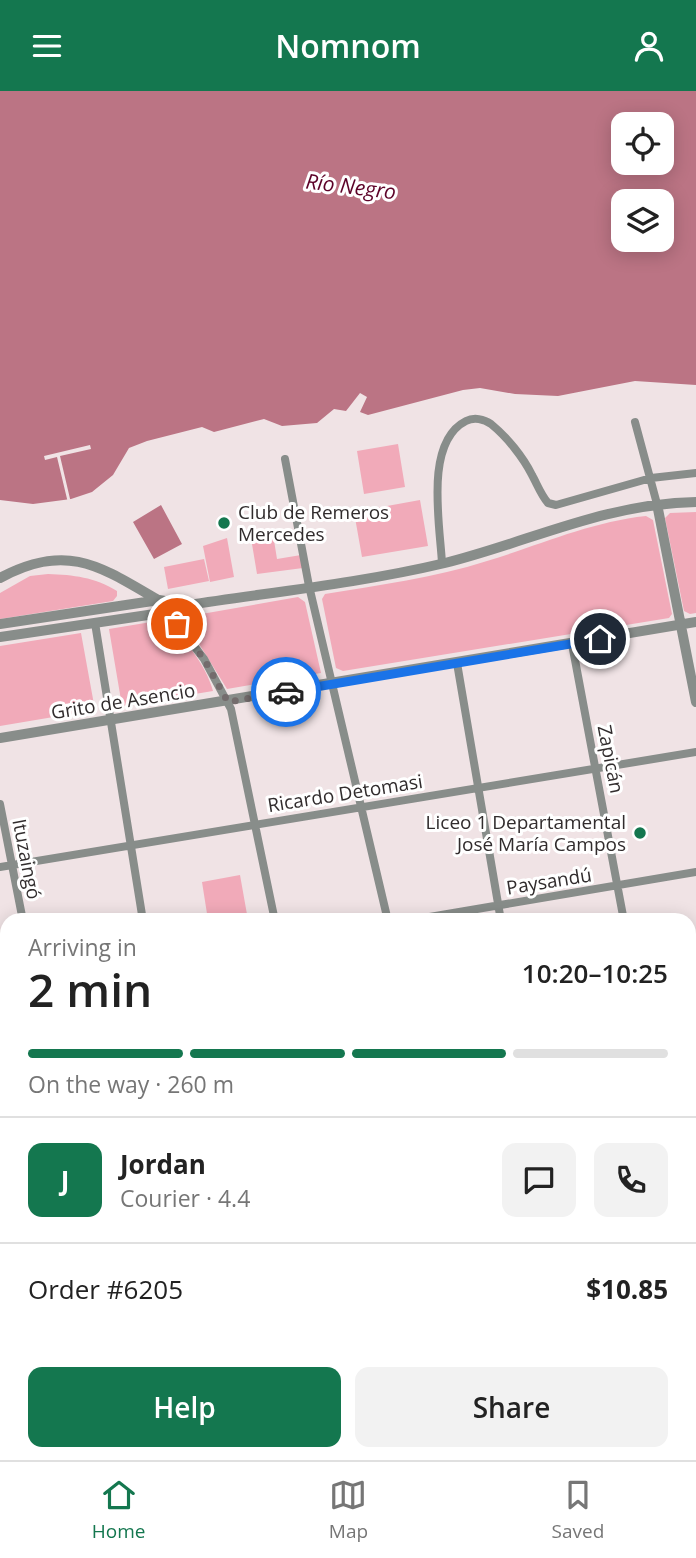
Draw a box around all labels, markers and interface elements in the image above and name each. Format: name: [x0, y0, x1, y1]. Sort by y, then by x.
text: Nomnom: [275, 24, 421, 67]
icon: menu: [28, 27, 66, 65]
icon: person: [630, 27, 668, 65]
map controls: [611, 112, 674, 252]
button: locate: [611, 112, 674, 175]
water label: Río Negro: [304, 167, 398, 205]
button: layers: [611, 189, 674, 252]
place label: Club de Remeros Mercedes: [238, 499, 389, 547]
marker: Club de Remeros Mercedes: [216, 515, 232, 531]
pin: [147, 594, 207, 654]
icon: bag: [158, 605, 196, 643]
pin: [570, 609, 630, 669]
icon: home: [581, 620, 619, 658]
courier: [251, 657, 321, 727]
icon: car: [267, 673, 305, 711]
street label: Grito de Asencio: [49, 677, 197, 725]
street label: Zapicán: [592, 723, 630, 795]
street label: Ricardo Detomasi: [266, 768, 424, 818]
place label: Liceo 1 Departamental José María Campos: [426, 809, 626, 857]
street label: Ituzaingó: [6, 817, 48, 901]
marker: Liceo 1 Departamental José María Campos: [632, 825, 648, 841]
street label: Paysandú: [504, 861, 594, 901]
text: Arriving in: [28, 931, 137, 963]
text: 10:20–10:25: [522, 955, 668, 991]
text: 2 min: [28, 958, 152, 1020]
text: On the way · 260 m: [28, 1068, 234, 1100]
button: chat: [502, 1143, 576, 1217]
button: phone: [594, 1143, 668, 1217]
text: Jordan: [120, 1146, 206, 1182]
text: J: [61, 1162, 69, 1198]
text: Courier · 4.4: [120, 1182, 250, 1214]
text: Order #6205: [28, 1271, 183, 1307]
text: $10.85: [586, 1271, 668, 1307]
button: Help: [28, 1367, 341, 1447]
button: Share: [355, 1367, 668, 1447]
tab: Home: [92, 1476, 145, 1544]
tab: Map: [329, 1476, 368, 1544]
tab: Saved: [552, 1476, 604, 1544]

